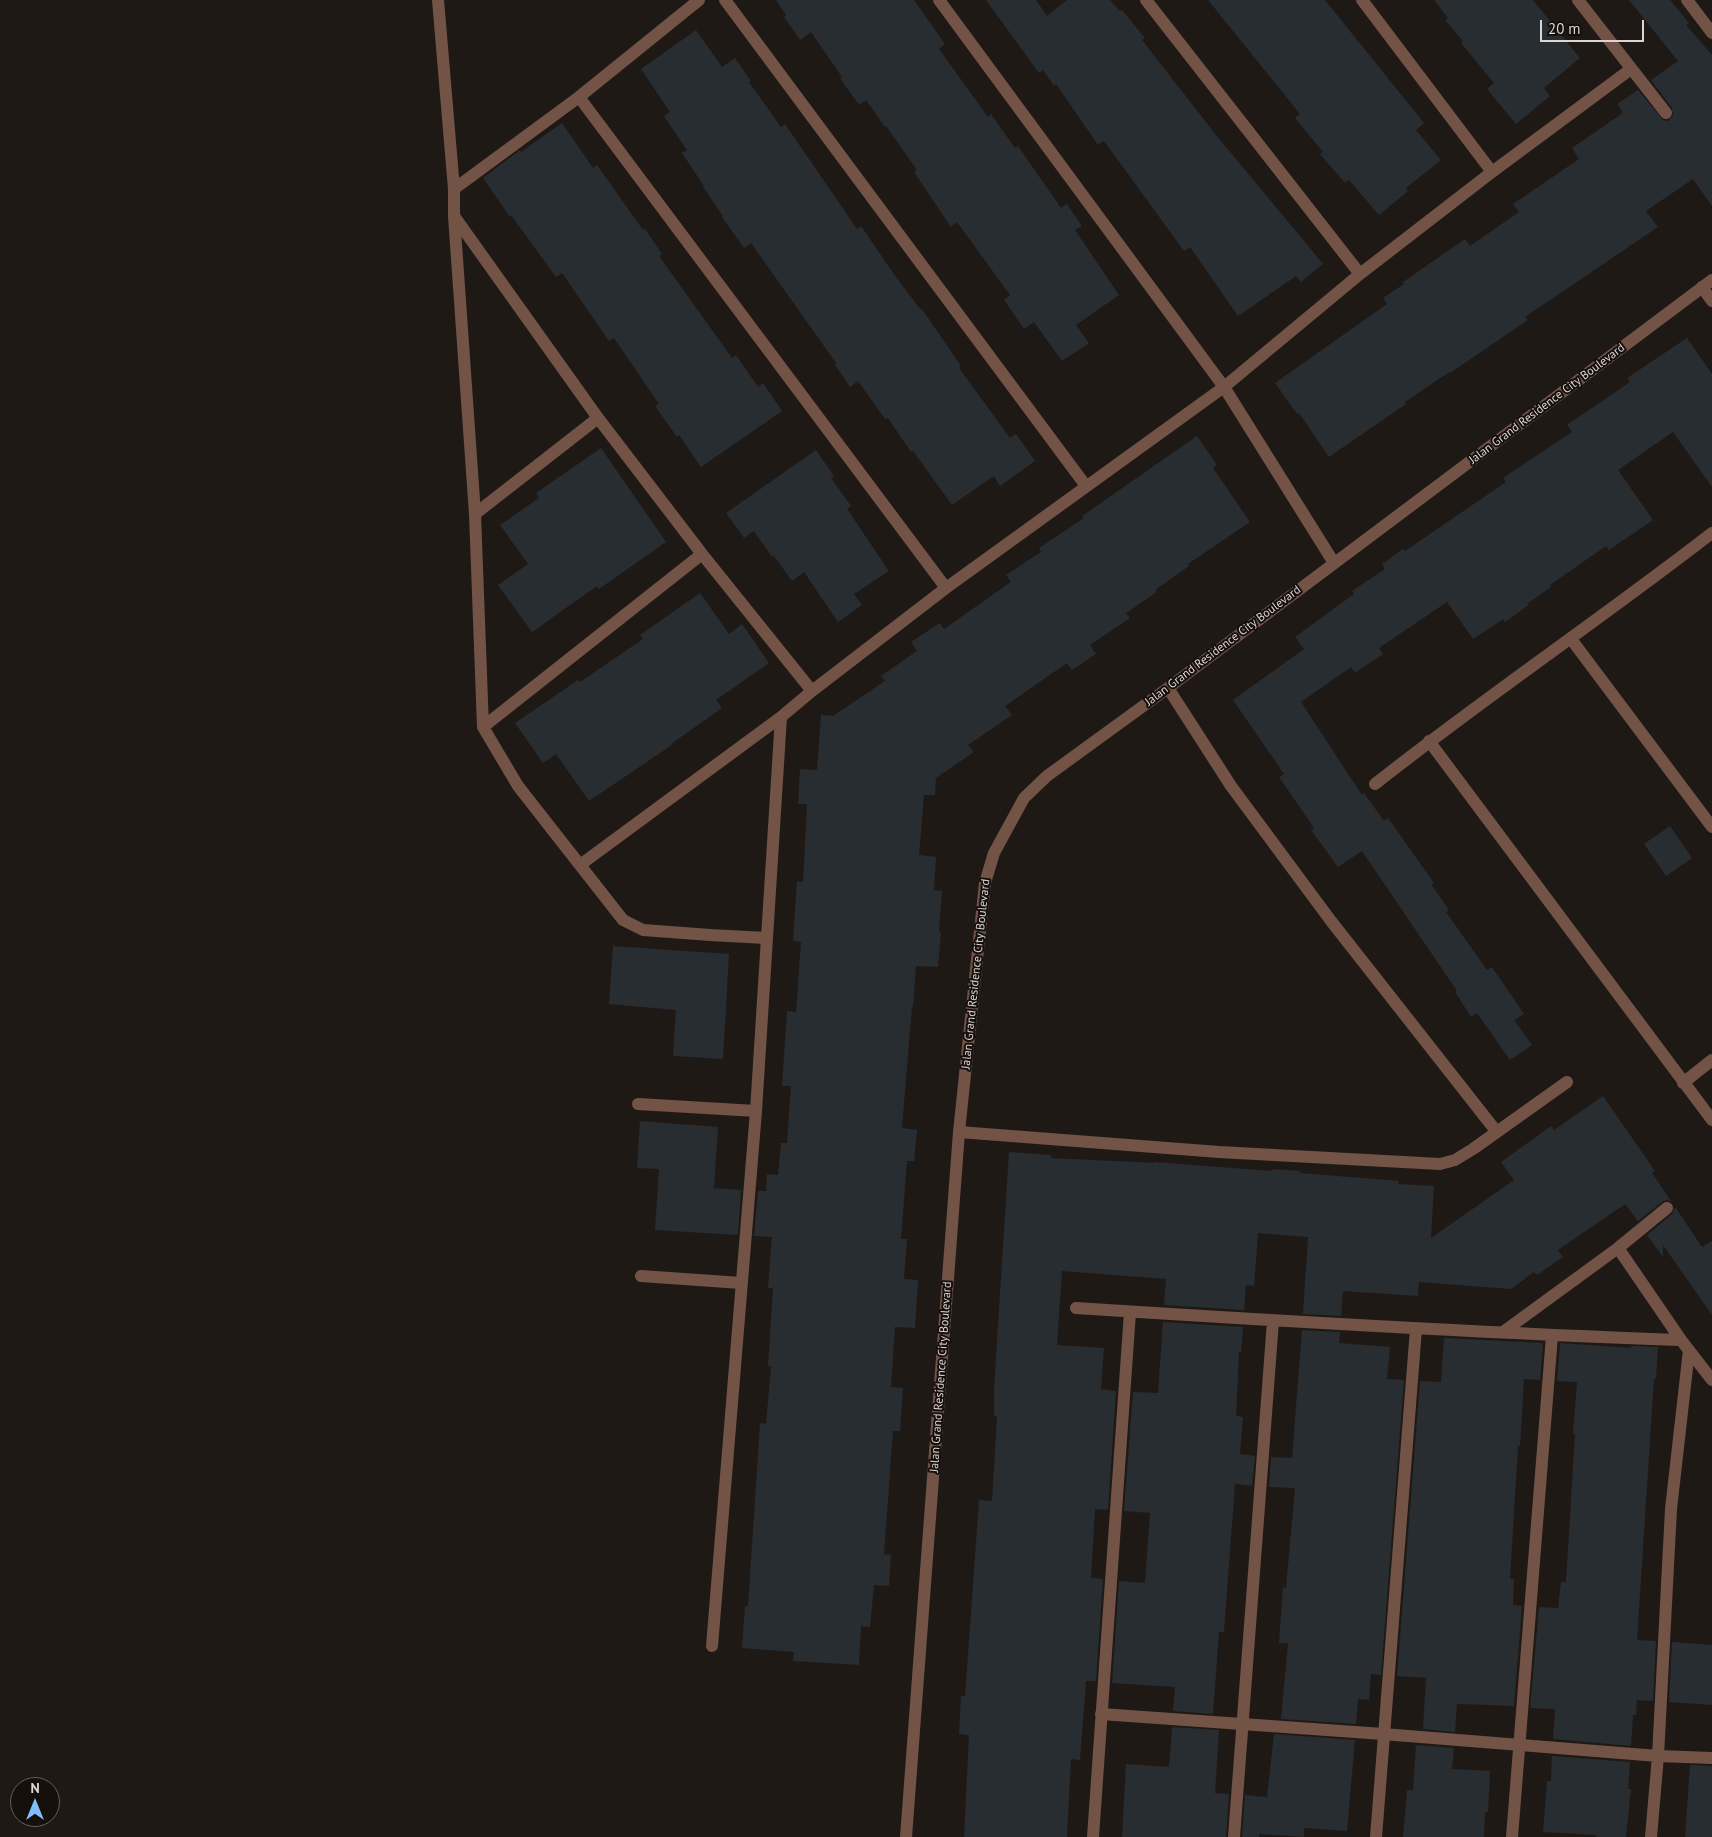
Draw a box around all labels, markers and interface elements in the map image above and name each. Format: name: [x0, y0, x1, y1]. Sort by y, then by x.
scale bar: [1542, 10, 1646, 42]
text: 20 m: [1548, 19, 1581, 38]
street label: Jalan Grand Residence City Boulevard: [1466, 341, 1628, 467]
street label: Jalan Grand Residence City Boulevard: [1142, 583, 1304, 709]
street label: Jalan Grand Residence City Boulevard: [959, 878, 993, 1070]
street label: Jalan Grand Residence City Boulevard: [927, 1281, 955, 1473]
north arrow: [10, 1777, 60, 1827]
text: N: [30, 1779, 40, 1797]

